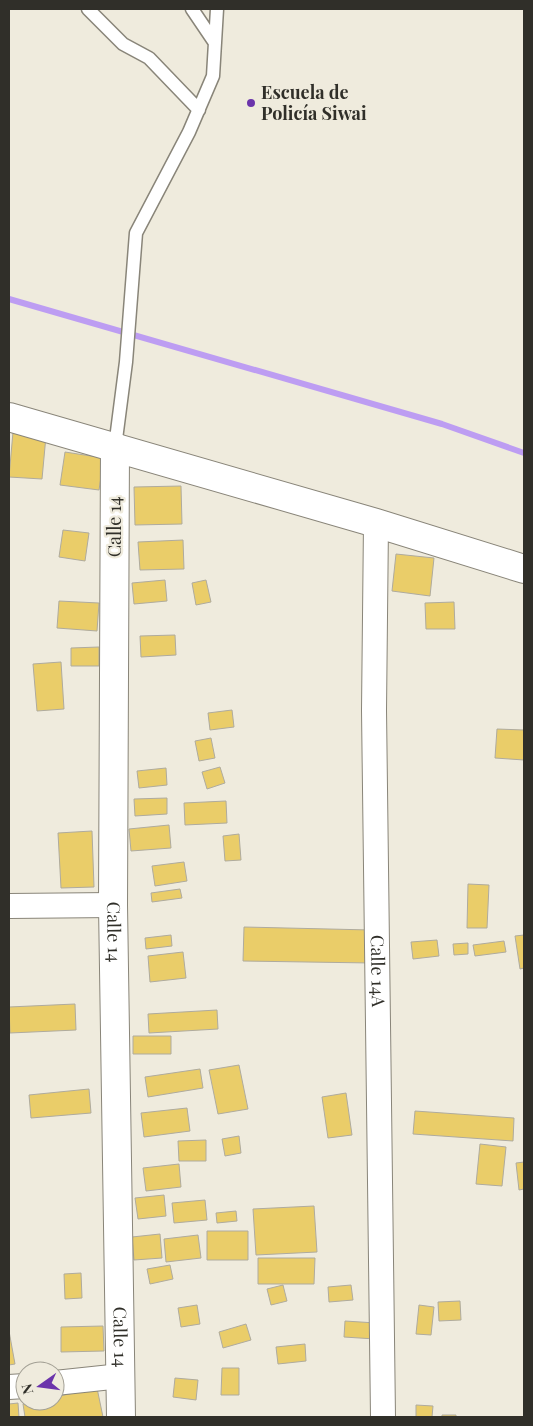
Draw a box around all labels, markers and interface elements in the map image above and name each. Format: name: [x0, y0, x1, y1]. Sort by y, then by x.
place label: Escuela de Policía Siwai: [261, 80, 367, 125]
marker: Escuela de Policía Siwai: [245, 97, 257, 109]
street label: Calle 14: [102, 497, 126, 557]
street label: Calle 14: [102, 901, 127, 963]
street label: Calle 14A: [366, 935, 391, 1008]
street label: Calle 14: [108, 1306, 133, 1368]
north arrow: [15, 1361, 65, 1411]
text: N: [16, 1382, 37, 1396]

